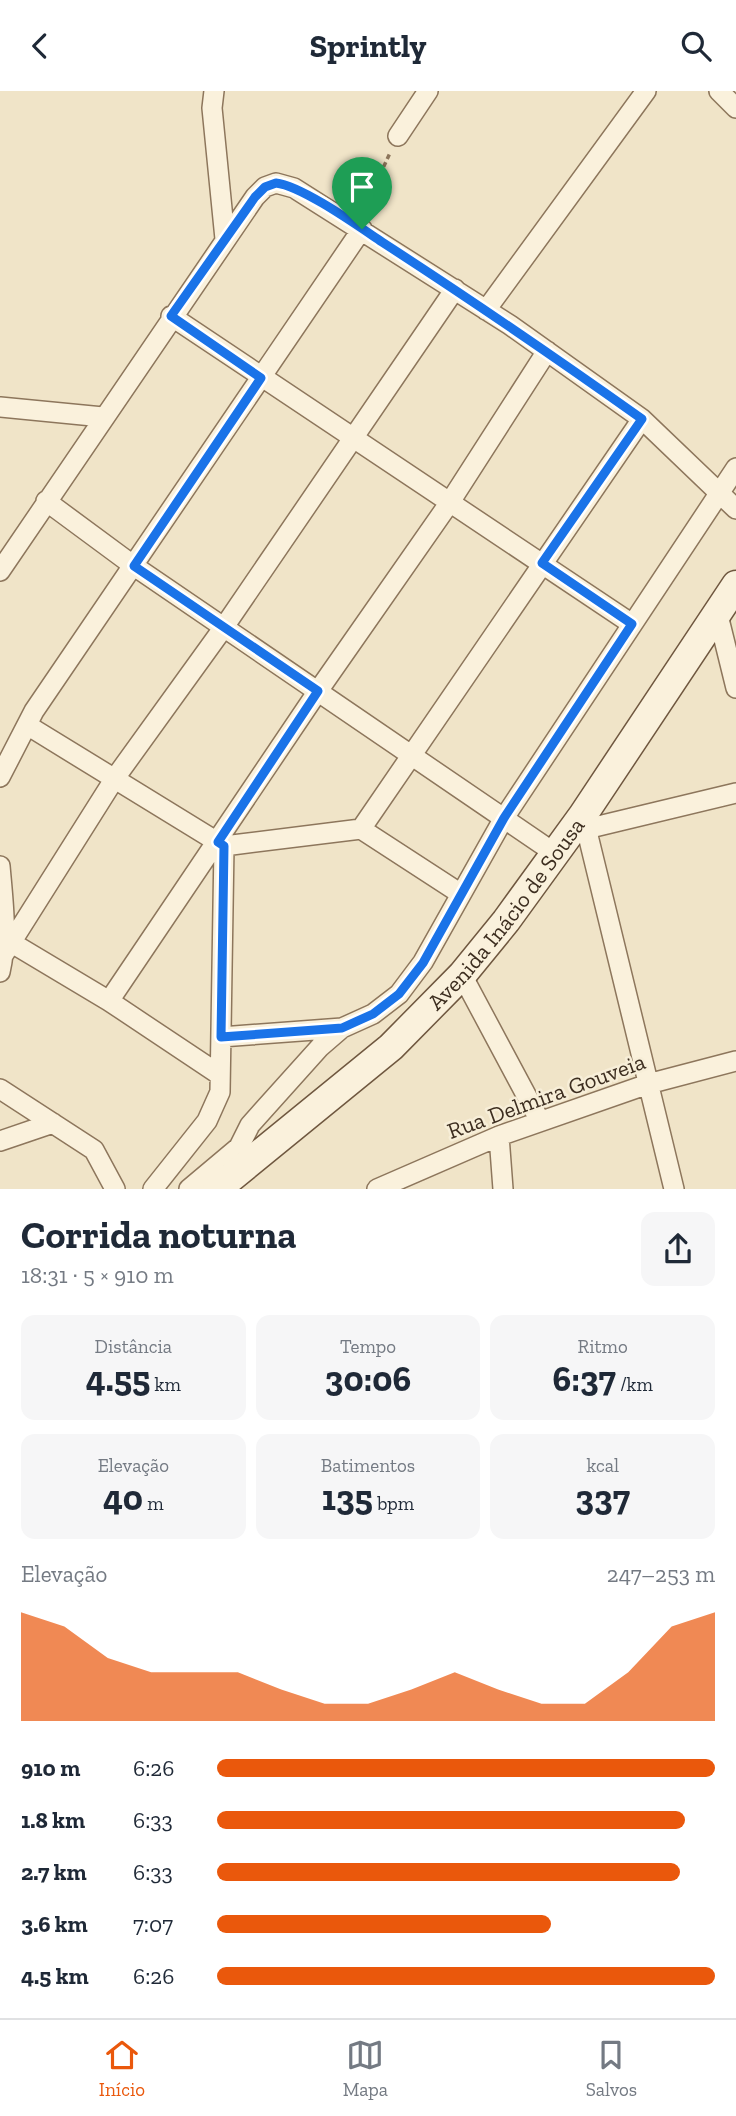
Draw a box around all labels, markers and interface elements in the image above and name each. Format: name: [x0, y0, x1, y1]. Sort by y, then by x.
icon: back: [21, 27, 59, 65]
text: Sprintly: [309, 27, 427, 65]
icon: search: [677, 27, 715, 65]
pin: [332, 157, 392, 229]
icon: arrive: [343, 168, 381, 206]
street label: Avenida Inácio de Sousa: [422, 812, 590, 1016]
street label: Rua Delmira Gouveia: [443, 1047, 649, 1145]
text: Corrida noturna: [21, 1212, 297, 1258]
button: share: [641, 1212, 715, 1286]
text: 18:31 · 5 × 910 m: [21, 1261, 174, 1289]
text: Distância: [95, 1335, 172, 1358]
text: Tempo: [340, 1335, 396, 1358]
text: Ritmo: [578, 1335, 628, 1358]
text: 4.55: [86, 1358, 150, 1400]
text: 30:06: [325, 1358, 411, 1400]
text: 6:37: [552, 1358, 616, 1400]
text: km: [150, 1373, 181, 1396]
text: /km: [616, 1373, 653, 1396]
text: Elevação: [98, 1454, 169, 1477]
text: Batimentos: [321, 1454, 415, 1477]
text: kcal: [586, 1454, 619, 1477]
text: 40: [103, 1477, 143, 1519]
text: 135: [322, 1477, 373, 1519]
text: 337: [575, 1477, 630, 1519]
text: m: [143, 1492, 164, 1515]
text: bpm: [373, 1492, 414, 1515]
text: Elevação: [21, 1560, 107, 1588]
text: 247–253 m: [607, 1560, 715, 1588]
text: 910 m: [21, 1754, 80, 1782]
text: 6:26: [133, 1754, 174, 1782]
text: 1.8 km: [21, 1806, 85, 1834]
text: 6:33: [133, 1806, 173, 1834]
text: 2.7 km: [21, 1858, 87, 1886]
text: 6:33: [133, 1858, 173, 1886]
text: 3.6 km: [21, 1910, 88, 1938]
text: 7:07: [133, 1910, 173, 1938]
text: 4.5 km: [21, 1962, 89, 1990]
text: 6:26: [133, 1962, 174, 1990]
tab: Início: [99, 2036, 145, 2101]
tab: Mapa: [343, 2036, 388, 2101]
tab: Salvos: [586, 2036, 637, 2101]

